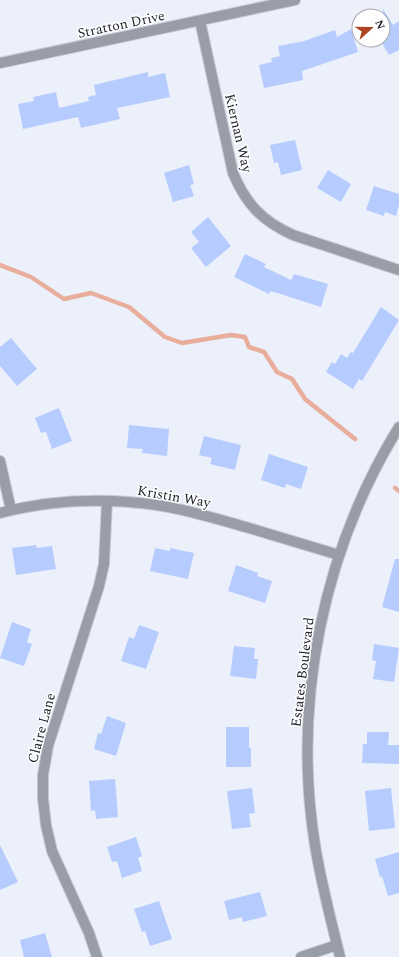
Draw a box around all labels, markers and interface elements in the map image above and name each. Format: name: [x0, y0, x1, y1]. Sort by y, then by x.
street label: Stratton Drive: [76, 5, 167, 44]
north arrow: [351, 8, 391, 48]
text: N: [370, 17, 389, 32]
street label: Kiernan Way: [219, 92, 258, 176]
street label: Kristin Way: [136, 480, 213, 513]
street label: Estates Boulevard: [285, 616, 320, 728]
street label: Claire Lane: [22, 690, 61, 766]

